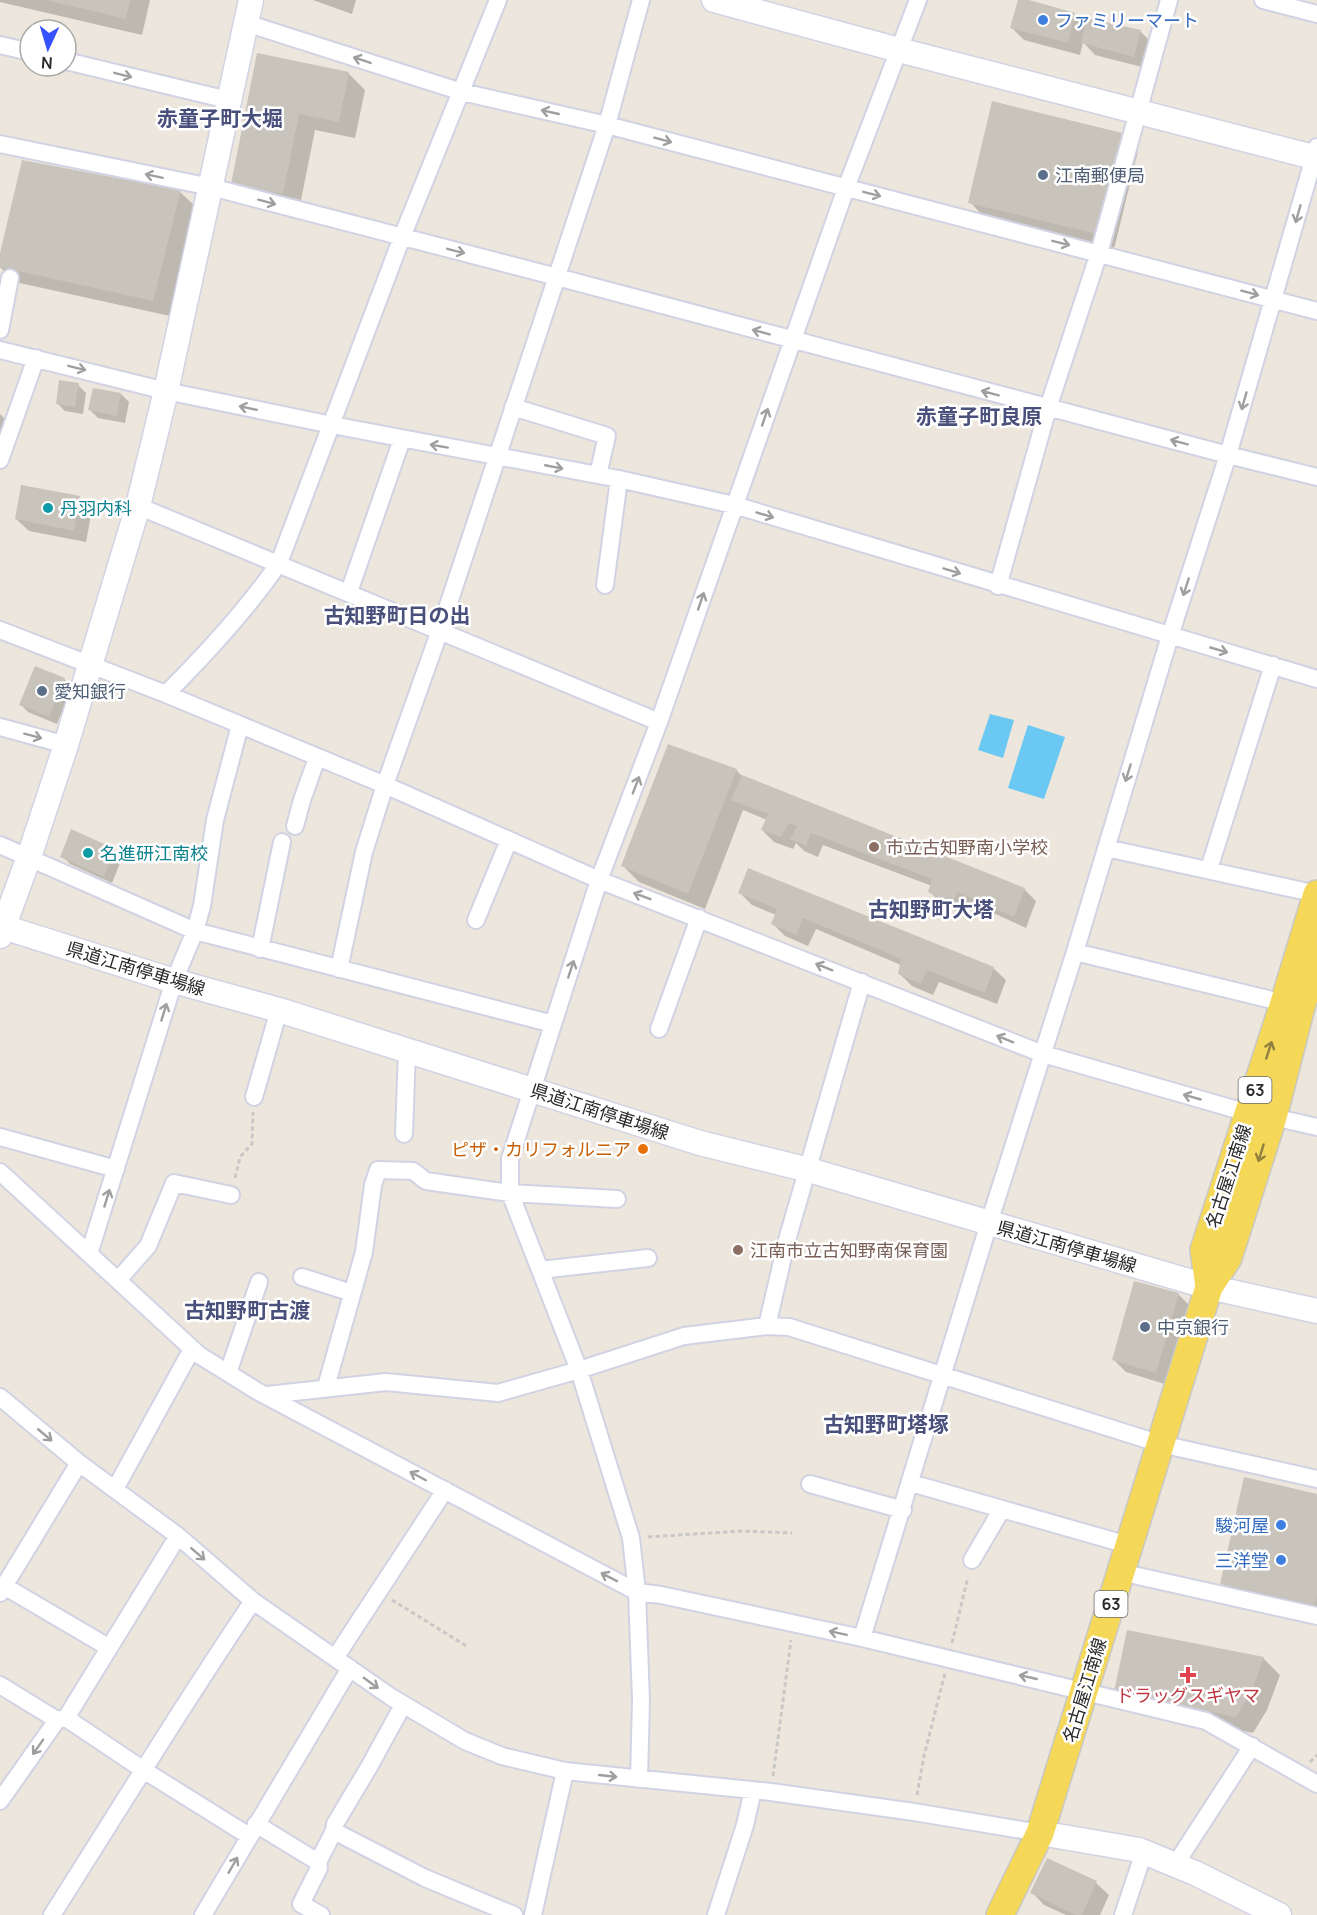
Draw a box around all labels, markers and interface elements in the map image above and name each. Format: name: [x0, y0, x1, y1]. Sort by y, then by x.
place label: ファミリーマート: [1055, 8, 1199, 32]
marker: ファミリーマート: [1036, 13, 1050, 27]
north arrow: [18, 18, 78, 78]
text: N: [40, 52, 53, 74]
one-way arrow: [353, 54, 372, 65]
one-way arrow: [113, 69, 132, 81]
district label: 赤童子町大堀: [157, 104, 283, 132]
one-way arrow: [540, 106, 560, 117]
one-way arrow: [653, 134, 672, 146]
place label: 江南郵便局: [1055, 163, 1145, 187]
marker: 江南郵便局: [1036, 168, 1050, 182]
one-way arrow: [144, 169, 163, 181]
one-way arrow: [862, 189, 881, 201]
one-way arrow: [258, 197, 277, 208]
one-way arrow: [1292, 204, 1303, 223]
one-way arrow: [1051, 238, 1070, 249]
one-way arrow: [446, 245, 465, 257]
one-way arrow: [1240, 287, 1259, 299]
one-way arrow: [752, 325, 771, 337]
one-way arrow: [68, 363, 87, 375]
one-way arrow: [981, 386, 1000, 398]
one-way arrow: [1238, 391, 1249, 410]
one-way arrow: [239, 402, 258, 413]
district label: 赤童子町良原: [916, 402, 1042, 430]
one-way arrow: [760, 408, 771, 427]
one-way arrow: [1170, 436, 1189, 448]
one-way arrow: [430, 440, 450, 451]
one-way arrow: [544, 462, 564, 473]
place label: 丹羽内科: [60, 496, 132, 520]
marker: 丹羽内科: [41, 501, 55, 515]
one-way arrow: [755, 510, 774, 521]
one-way arrow: [942, 566, 961, 577]
one-way arrow: [1179, 577, 1190, 596]
one-way arrow: [696, 592, 707, 611]
district label: 古知野町日の出: [324, 601, 471, 629]
one-way arrow: [1209, 645, 1228, 656]
place label: 愛知銀行: [54, 679, 126, 703]
marker: 愛知銀行: [35, 684, 49, 698]
one-way arrow: [23, 731, 42, 742]
one-way arrow: [1122, 763, 1133, 782]
one-way arrow: [631, 776, 642, 795]
place label: 市立古知野南小学校: [886, 835, 1048, 859]
marker: 市立古知野南小学校: [867, 840, 881, 854]
place label: 名進研江南校: [100, 841, 208, 865]
marker: 名進研江南校: [81, 846, 95, 860]
one-way arrow: [634, 890, 652, 901]
district label: 古知野町大塔: [868, 895, 994, 923]
street label: 県道江南停車場線: [64, 935, 208, 1001]
one-way arrow: [566, 960, 577, 978]
one-way arrow: [815, 961, 834, 972]
one-way arrow: [159, 1003, 170, 1022]
one-way arrow: [997, 1033, 1015, 1044]
one-way arrow: [1264, 1041, 1275, 1060]
street label: 県道江南停車場線: [528, 1077, 672, 1145]
road number: 63: [1238, 1077, 1272, 1103]
one-way arrow: [1182, 1091, 1201, 1102]
street label: 名古屋江南線: [1200, 1121, 1256, 1231]
place label: ピザ・カリフォルニア: [451, 1137, 631, 1161]
marker: ピザ・カリフォルニア: [636, 1142, 650, 1156]
one-way arrow: [1255, 1143, 1266, 1162]
one-way arrow: [102, 1189, 113, 1208]
street label: 県道江南停車場線: [994, 1215, 1140, 1277]
place label: 江南市立古知野南保育園: [750, 1238, 948, 1262]
marker: 江南市立古知野南保育園: [731, 1243, 745, 1257]
district label: 古知野町古渡: [184, 1296, 310, 1324]
place label: 中京銀行: [1157, 1315, 1229, 1339]
marker: 中京銀行: [1138, 1320, 1152, 1334]
district label: 古知野町塔塚: [823, 1410, 949, 1438]
one-way arrow: [37, 1428, 53, 1441]
one-way arrow: [409, 1470, 427, 1481]
place label: 駿河屋: [1215, 1513, 1269, 1537]
marker: 駿河屋: [1274, 1518, 1288, 1532]
one-way arrow: [190, 1547, 206, 1561]
place label: 三洋堂: [1215, 1548, 1269, 1572]
marker: 三洋堂: [1274, 1553, 1288, 1567]
one-way arrow: [600, 1571, 618, 1582]
road number: 63: [1094, 1591, 1128, 1617]
one-way arrow: [829, 1627, 848, 1638]
street label: 名古屋江南線: [1057, 1635, 1111, 1745]
marker: ドラッグスギヤマ: [1181, 1668, 1195, 1682]
one-way arrow: [1019, 1671, 1038, 1683]
one-way arrow: [363, 1677, 379, 1690]
place label: ドラッグスギヤマ: [1116, 1683, 1260, 1707]
one-way arrow: [32, 1739, 44, 1755]
one-way arrow: [598, 1771, 617, 1782]
one-way arrow: [227, 1857, 239, 1874]

